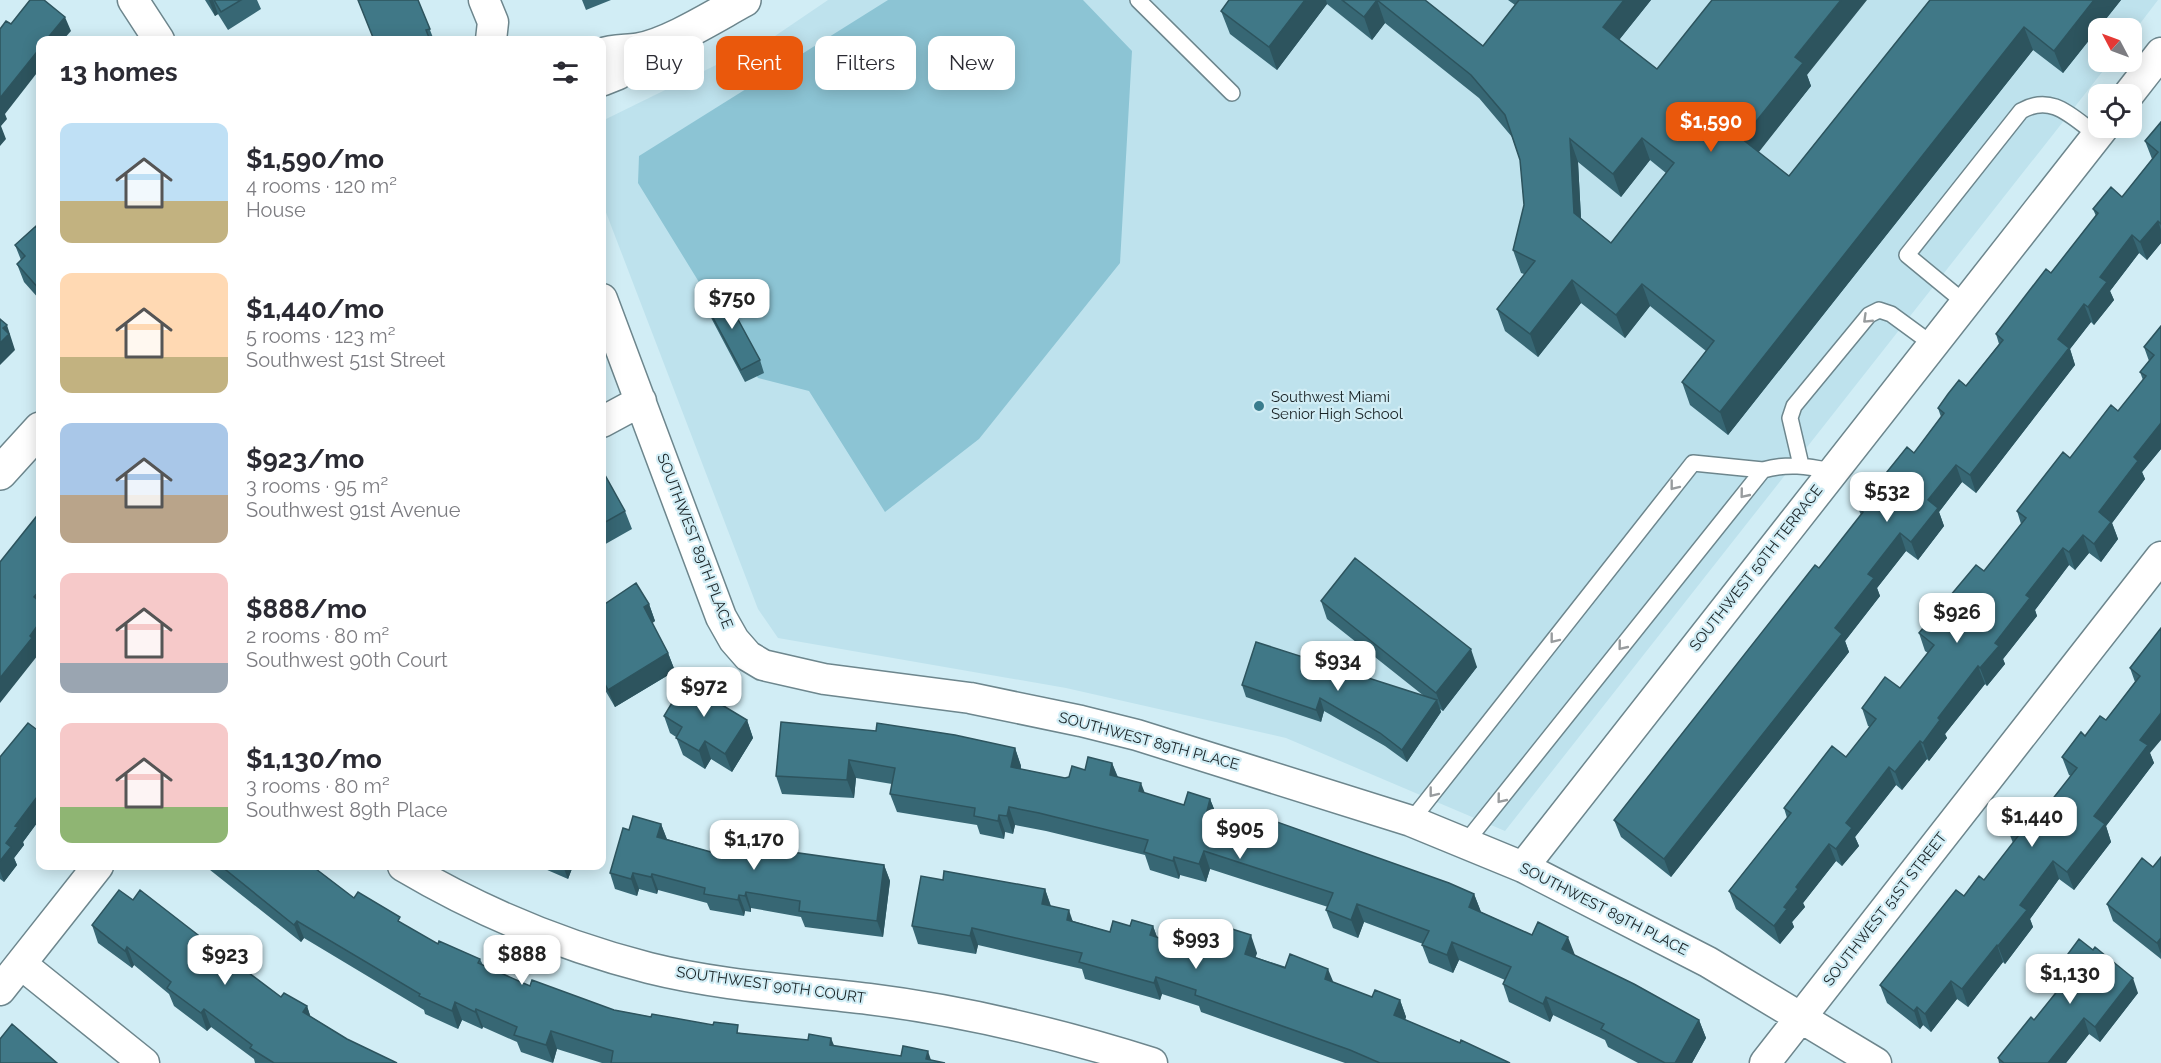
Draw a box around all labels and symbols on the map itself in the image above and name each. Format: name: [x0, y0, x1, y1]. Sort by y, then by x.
north arrow: [2088, 18, 2142, 72]
pin: $1,590: [1662, 102, 1760, 153]
pin: $750: [696, 279, 768, 330]
one-way arrow: [1863, 312, 1873, 323]
place label: Southwest Miami Senior High School: [1271, 388, 1404, 423]
marker: Southwest Miami Senior High School: [1252, 399, 1266, 413]
street label: SOUTHWEST 89TH PLACE: [653, 451, 737, 631]
pin: $532: [1851, 472, 1923, 523]
one-way arrow: [1671, 480, 1682, 491]
street label: SOUTHWEST 50TH TERRACE: [1686, 482, 1826, 654]
one-way arrow: [1740, 487, 1751, 498]
pin: $926: [1921, 593, 1993, 644]
one-way arrow: [1550, 633, 1561, 644]
one-way arrow: [1619, 639, 1630, 650]
pin: $934: [1302, 641, 1374, 692]
pin: $972: [668, 667, 740, 718]
street label: SOUTHWEST 89TH PLACE: [1057, 708, 1241, 774]
one-way arrow: [1429, 786, 1440, 797]
one-way arrow: [1497, 792, 1508, 803]
pin: $1,440: [1983, 797, 2081, 848]
pin: $905: [1204, 809, 1276, 860]
pin: $1,170: [705, 820, 803, 871]
street label: SOUTHWEST 51ST STREET: [1819, 829, 1951, 989]
street label: SOUTHWEST 89TH PLACE: [1517, 859, 1691, 959]
pin: $993: [1160, 919, 1232, 970]
pin: $923: [189, 935, 261, 986]
pin: $888: [486, 935, 558, 986]
pin: $1,130: [2021, 954, 2119, 1005]
street label: SOUTHWEST 90TH COURT: [675, 963, 867, 1007]

